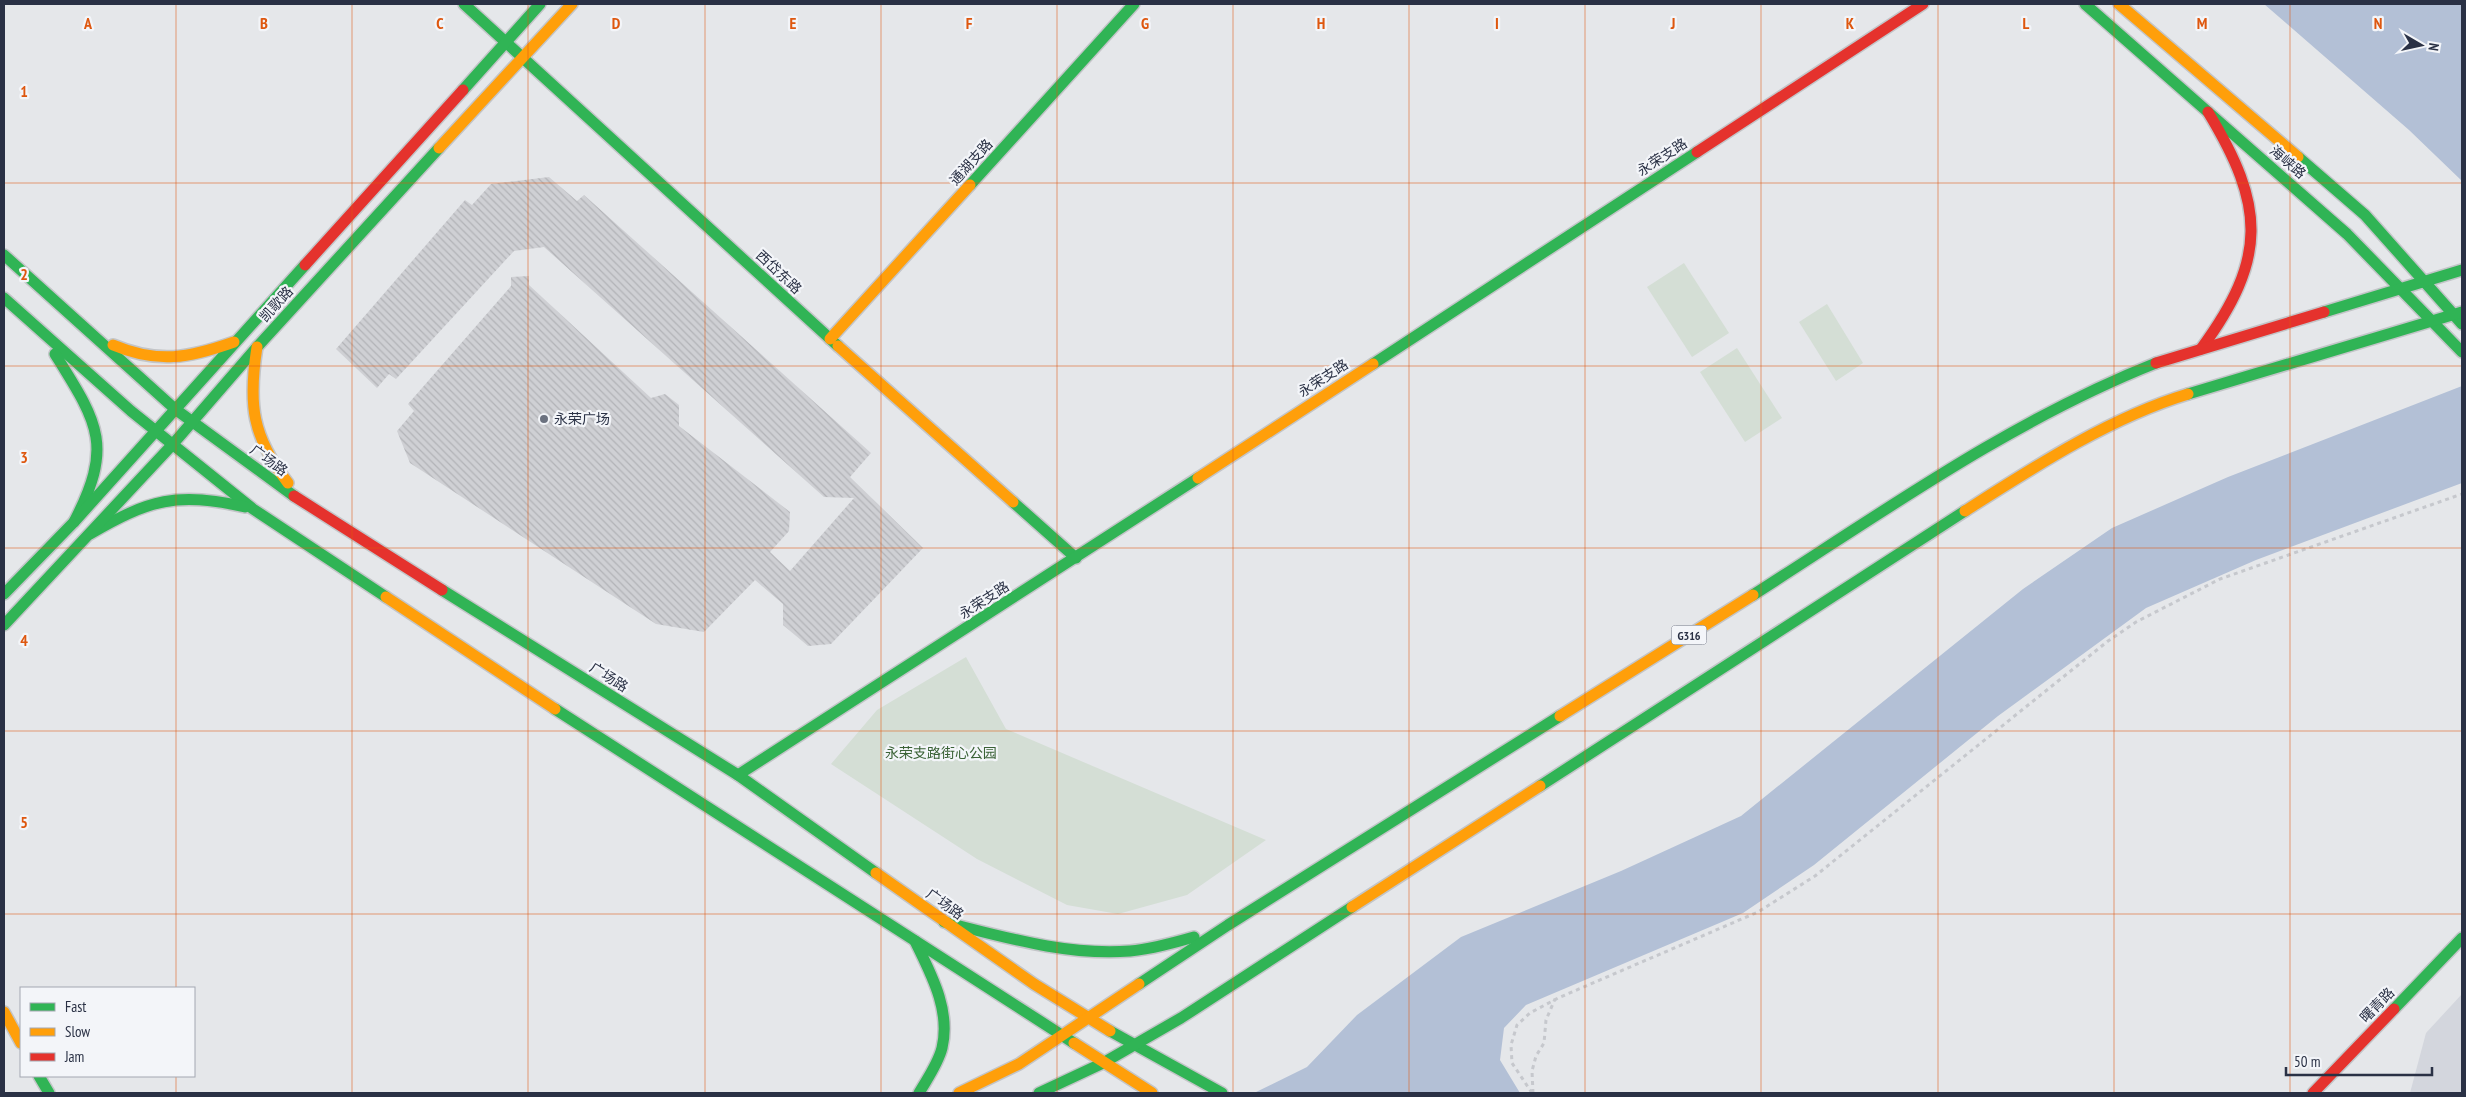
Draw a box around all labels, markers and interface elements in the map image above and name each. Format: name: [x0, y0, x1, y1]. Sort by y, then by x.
text: A: [83, 13, 93, 33]
text: B: [260, 13, 268, 33]
text: C: [436, 13, 444, 33]
text: D: [612, 13, 621, 33]
text: E: [790, 13, 797, 33]
text: F: [966, 13, 973, 33]
text: G: [1141, 13, 1149, 33]
text: H: [1317, 13, 1325, 33]
text: I: [1495, 13, 1499, 33]
text: J: [1670, 13, 1675, 33]
text: K: [1846, 13, 1855, 33]
text: L: [2023, 13, 2030, 33]
text: M: [2197, 13, 2207, 33]
text: N: [2374, 13, 2382, 33]
north arrow: [2396, 20, 2446, 70]
text: N: [2424, 42, 2443, 52]
text: 1: [20, 81, 28, 101]
street label: 永荣支路: [1634, 134, 1690, 180]
street label: 通湖支路: [946, 135, 996, 189]
street label: 海峡路: [2266, 141, 2310, 183]
street label: 西岱东路: [752, 246, 806, 298]
text: 2: [20, 264, 28, 284]
street label: 凯歌路: [255, 282, 297, 326]
street label: 永荣支路: [1295, 355, 1351, 401]
place label: 永荣广场: [554, 410, 610, 428]
marker: 永荣广场: [538, 413, 550, 425]
street label: 广场路: [247, 440, 291, 480]
text: 3: [20, 447, 28, 467]
street label: 永荣支路: [956, 577, 1012, 623]
road number: G316: [1672, 626, 1706, 644]
text: 4: [20, 630, 28, 650]
street label: 广场路: [586, 658, 632, 696]
park label: 永荣支路街心公园: [885, 744, 997, 762]
text: 5: [20, 812, 28, 832]
street label: 广场路: [923, 885, 967, 923]
street label: 曙青路: [2356, 984, 2398, 1026]
legend: [20, 987, 195, 1077]
text: Fast: [65, 997, 86, 1016]
text: Slow: [65, 1022, 90, 1041]
scale bar: [2286, 1044, 2432, 1076]
text: Jam: [64, 1047, 84, 1066]
text: 50 m: [2294, 1052, 2320, 1071]

